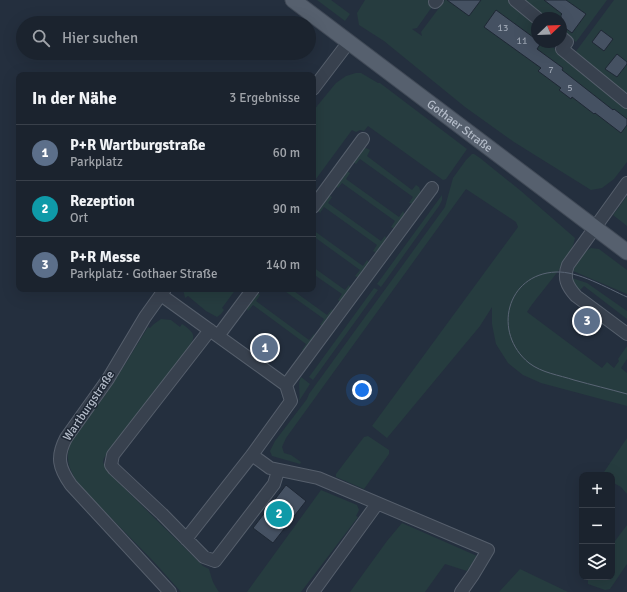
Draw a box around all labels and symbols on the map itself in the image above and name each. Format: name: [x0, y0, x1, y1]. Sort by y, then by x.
north arrow: [531, 12, 567, 48]
house number: 13: [498, 22, 508, 34]
house number: 11: [517, 35, 527, 47]
house number: 7: [548, 64, 554, 76]
house number: 5: [567, 82, 573, 94]
street label: Gothaer Straße: [424, 96, 496, 156]
pin: 3: [574, 306, 600, 336]
pin: 1: [252, 333, 278, 363]
street label: Wartburgstraße: [60, 368, 118, 444]
your location: [352, 380, 372, 400]
pin: 2: [266, 499, 292, 529]

